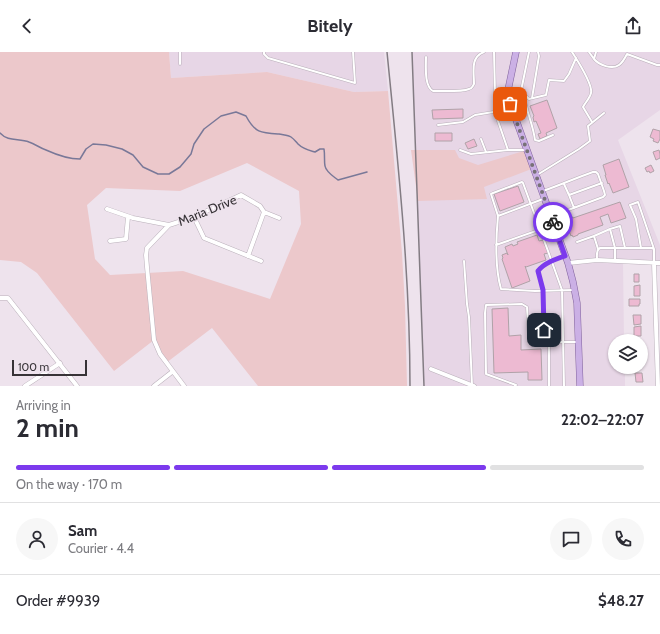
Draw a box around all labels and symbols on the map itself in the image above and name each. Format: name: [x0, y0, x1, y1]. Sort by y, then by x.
pin: [493, 87, 527, 121]
street label: Maria Drive: [175, 191, 239, 229]
courier: [533, 202, 573, 242]
pin: [527, 313, 561, 347]
scale bar: [12, 358, 87, 377]

